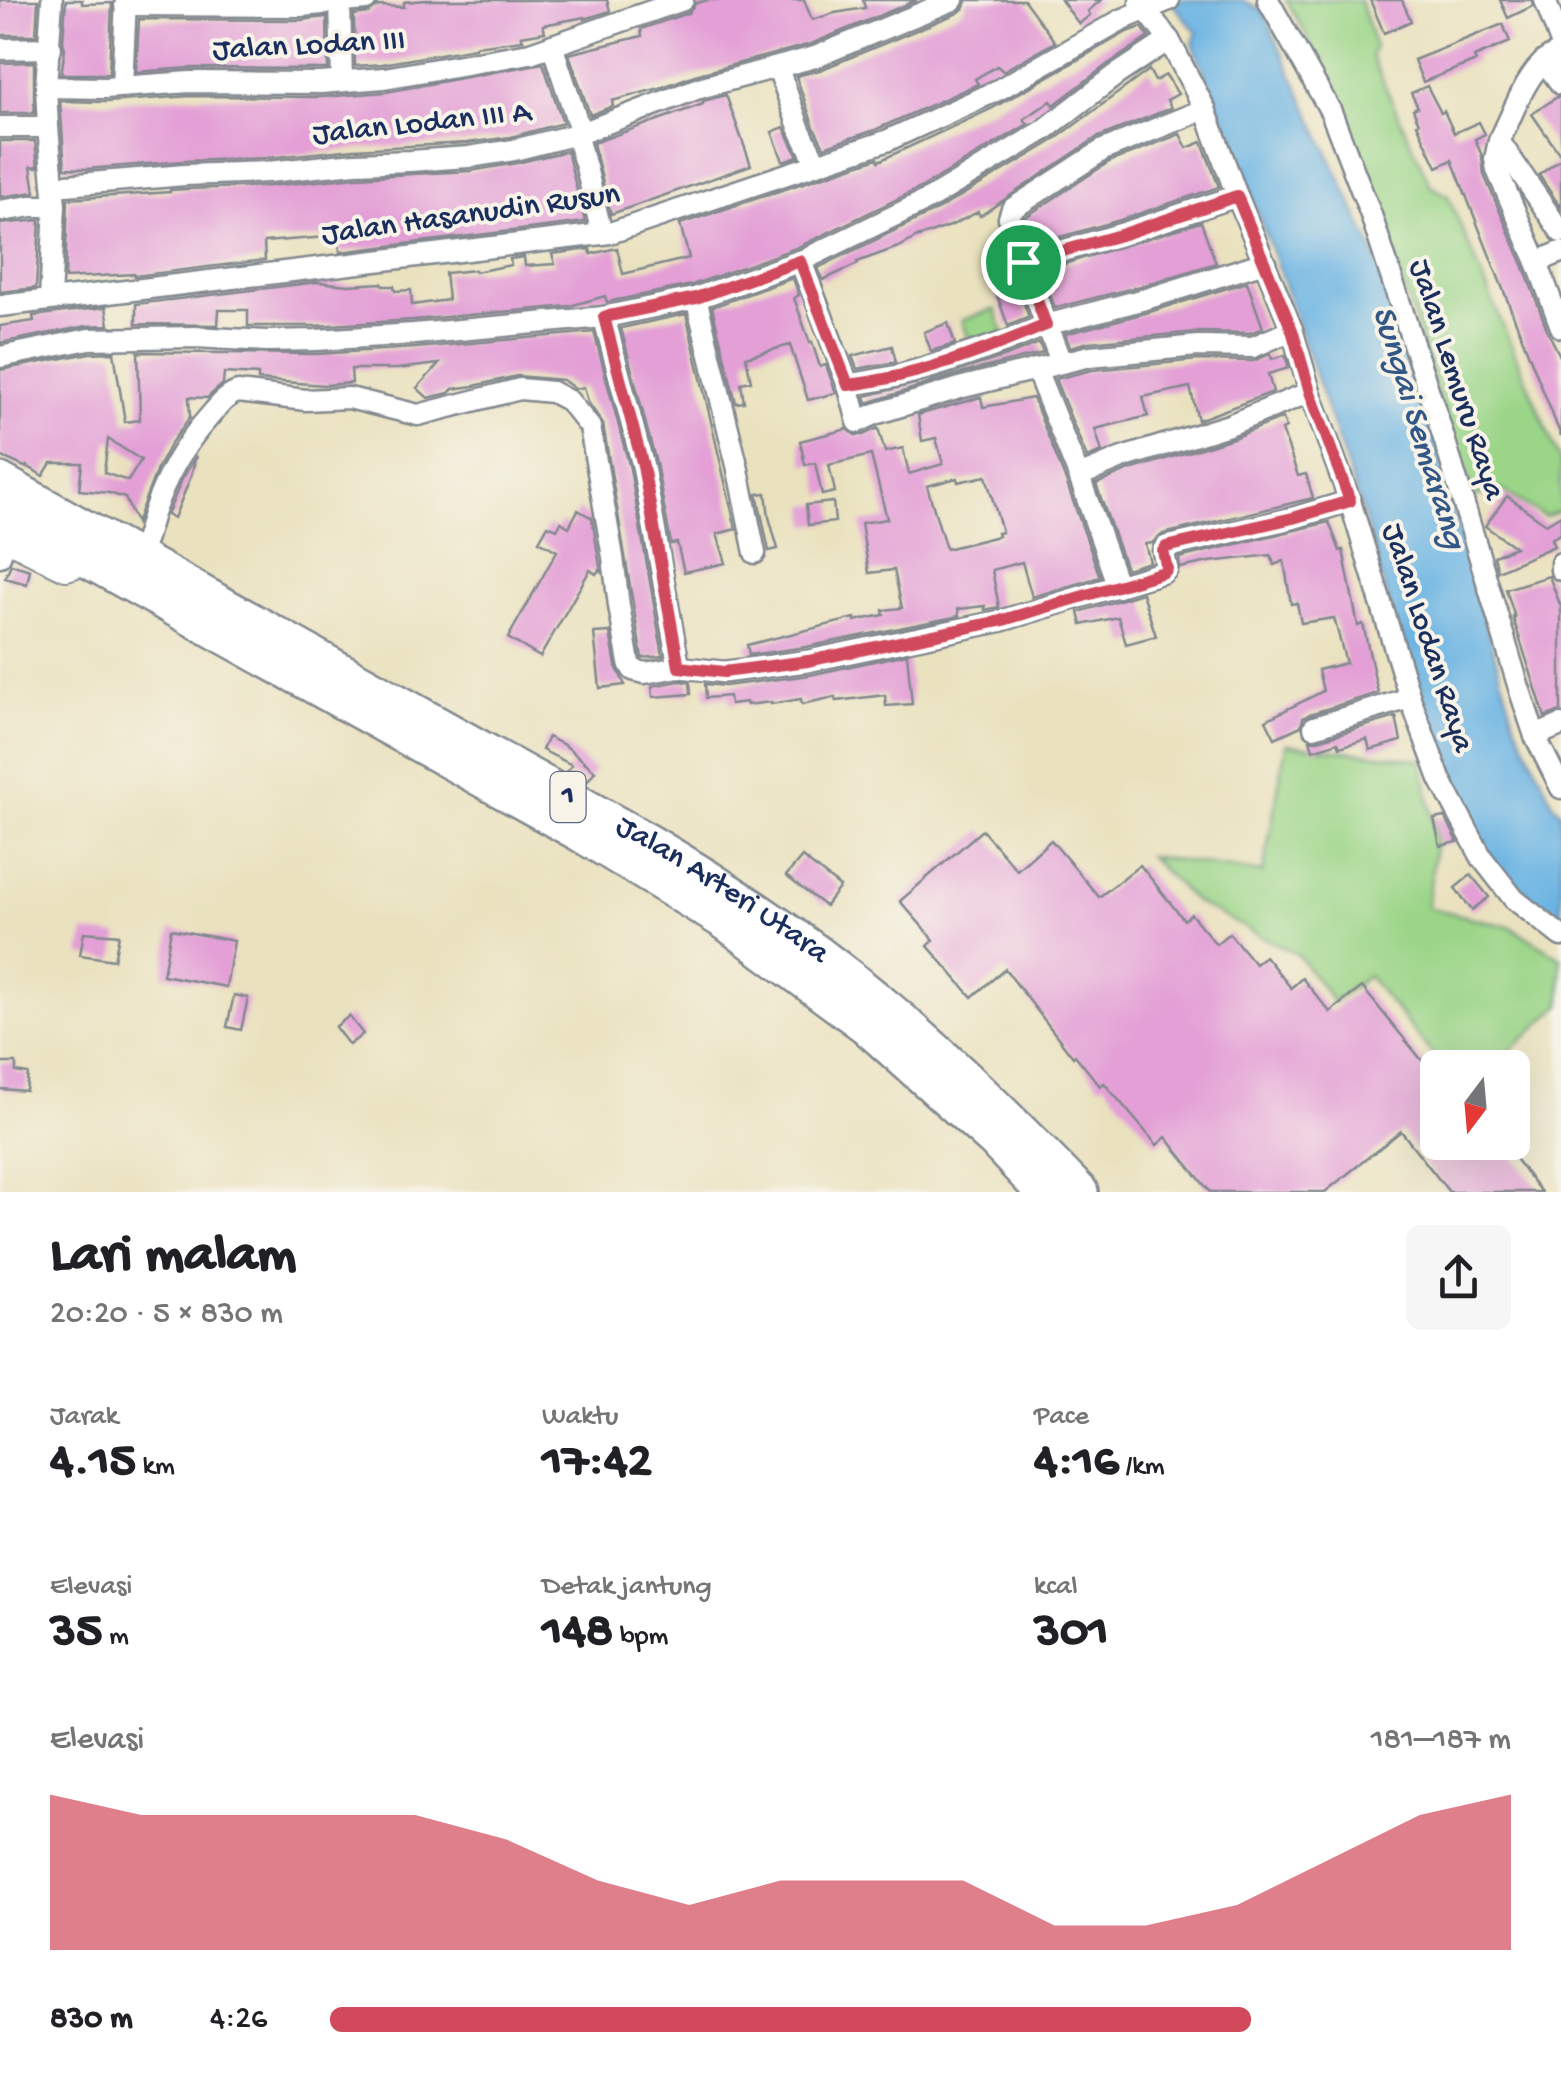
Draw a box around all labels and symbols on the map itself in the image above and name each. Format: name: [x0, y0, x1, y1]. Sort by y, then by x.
street label: Jalan Lodan III: [212, 23, 406, 71]
street label: Jalan Lodan III A: [311, 94, 535, 155]
street label: Jalan Hasanudin Rusun: [320, 176, 622, 256]
pin: [981, 220, 1066, 305]
street label: Jalan Lemuru Raya: [1398, 255, 1512, 506]
water label: Sungai Semarang: [1361, 302, 1474, 556]
street label: Jalan Lodan Raya: [1371, 519, 1481, 758]
road number: 1: [550, 772, 586, 822]
street label: Jalan Arteri Utara: [608, 808, 837, 974]
north arrow: [1420, 1050, 1530, 1160]

